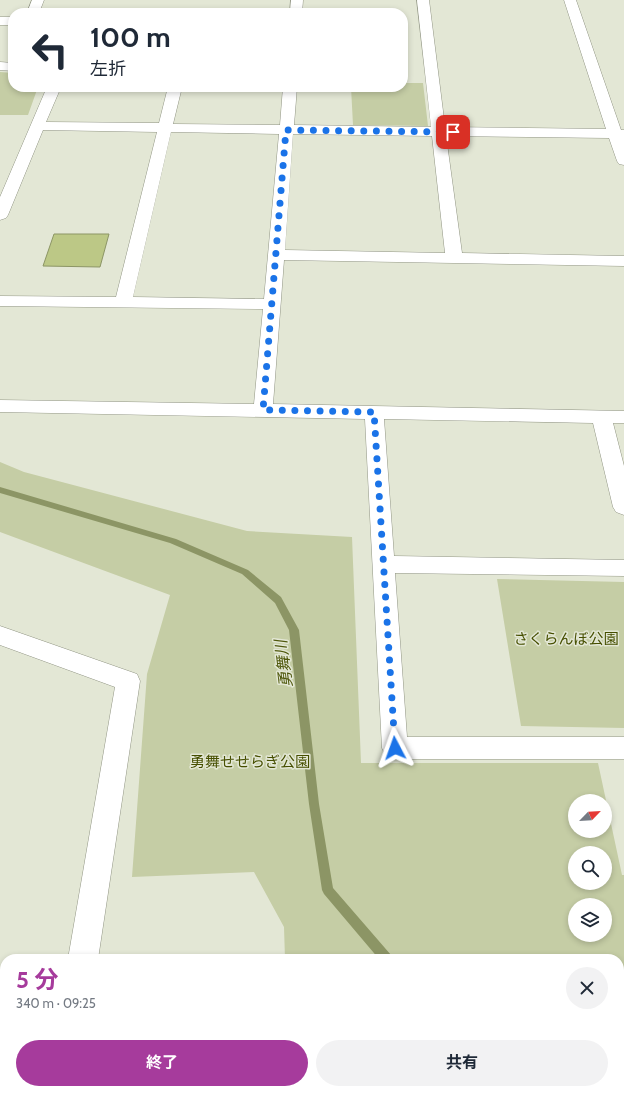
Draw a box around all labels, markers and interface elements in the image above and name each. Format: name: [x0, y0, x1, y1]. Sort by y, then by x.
text: 100 m: [90, 20, 171, 54]
icon: left: [24, 24, 76, 76]
text: 左折: [90, 58, 126, 80]
pin: [436, 115, 470, 149]
icon: arrive: [442, 121, 464, 143]
park label: さくらんぼ公園: [513, 630, 619, 648]
water label: 勇舞川: [271, 637, 296, 689]
position arrow: [374, 727, 416, 769]
park label: 勇舞せせらぎ公園: [190, 753, 310, 771]
north arrow: [568, 794, 612, 838]
map controls: [568, 794, 612, 942]
button: search: [568, 846, 612, 890]
button: layers: [568, 898, 612, 942]
text: 5 分: [16, 965, 58, 994]
button: close: [566, 967, 608, 1009]
text: 340 m · 09:25: [16, 995, 96, 1011]
button: 終了: [16, 1040, 308, 1086]
button: 共有: [316, 1040, 608, 1086]

